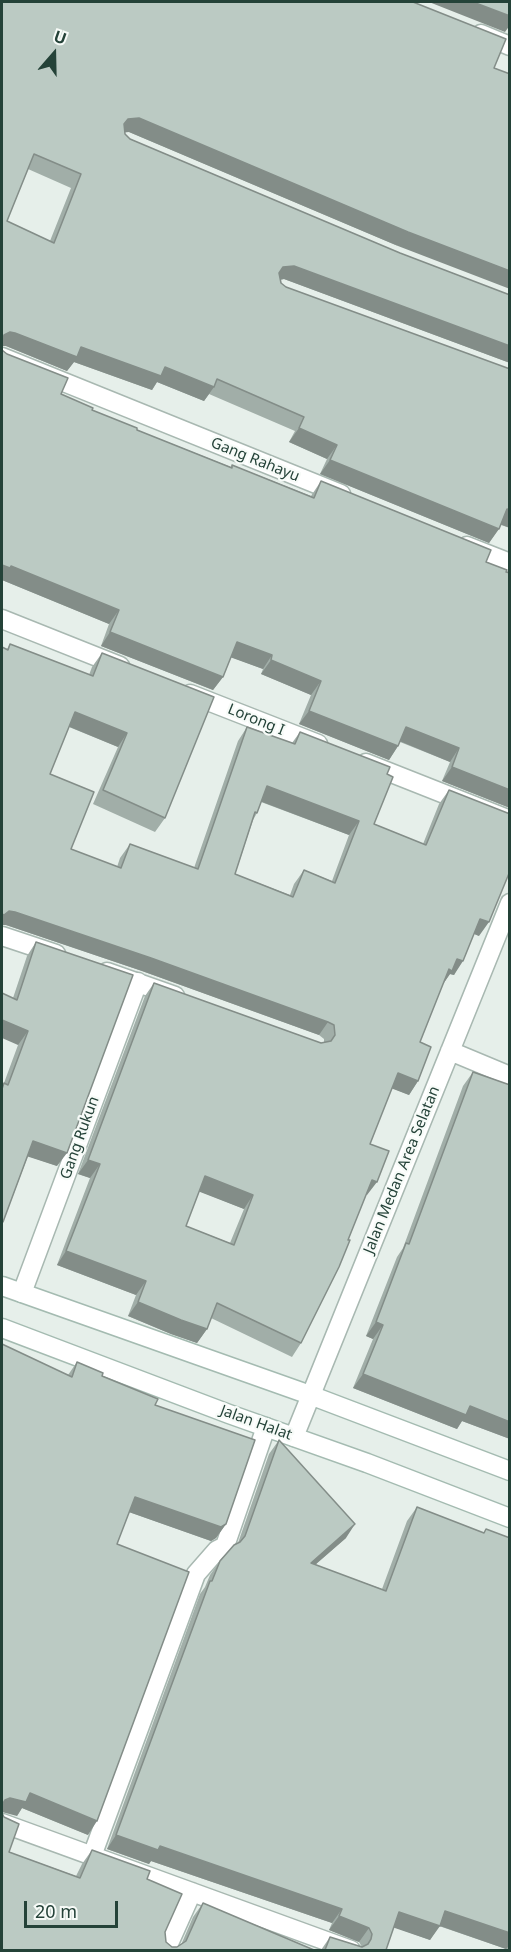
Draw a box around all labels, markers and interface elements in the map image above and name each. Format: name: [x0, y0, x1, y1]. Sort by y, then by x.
north arrow: [24, 24, 84, 84]
text: U: [51, 25, 70, 49]
street label: Gang Rahayu: [208, 434, 302, 486]
street label: Lorong I: [225, 701, 287, 739]
street label: Jalan Medan Area Selatan: [360, 1084, 444, 1256]
street label: Gang Rukun: [57, 1094, 103, 1182]
street label: Jalan Halat: [218, 1402, 294, 1444]
scale bar: [27, 1889, 122, 1927]
text: 20 m: [35, 1899, 77, 1923]

